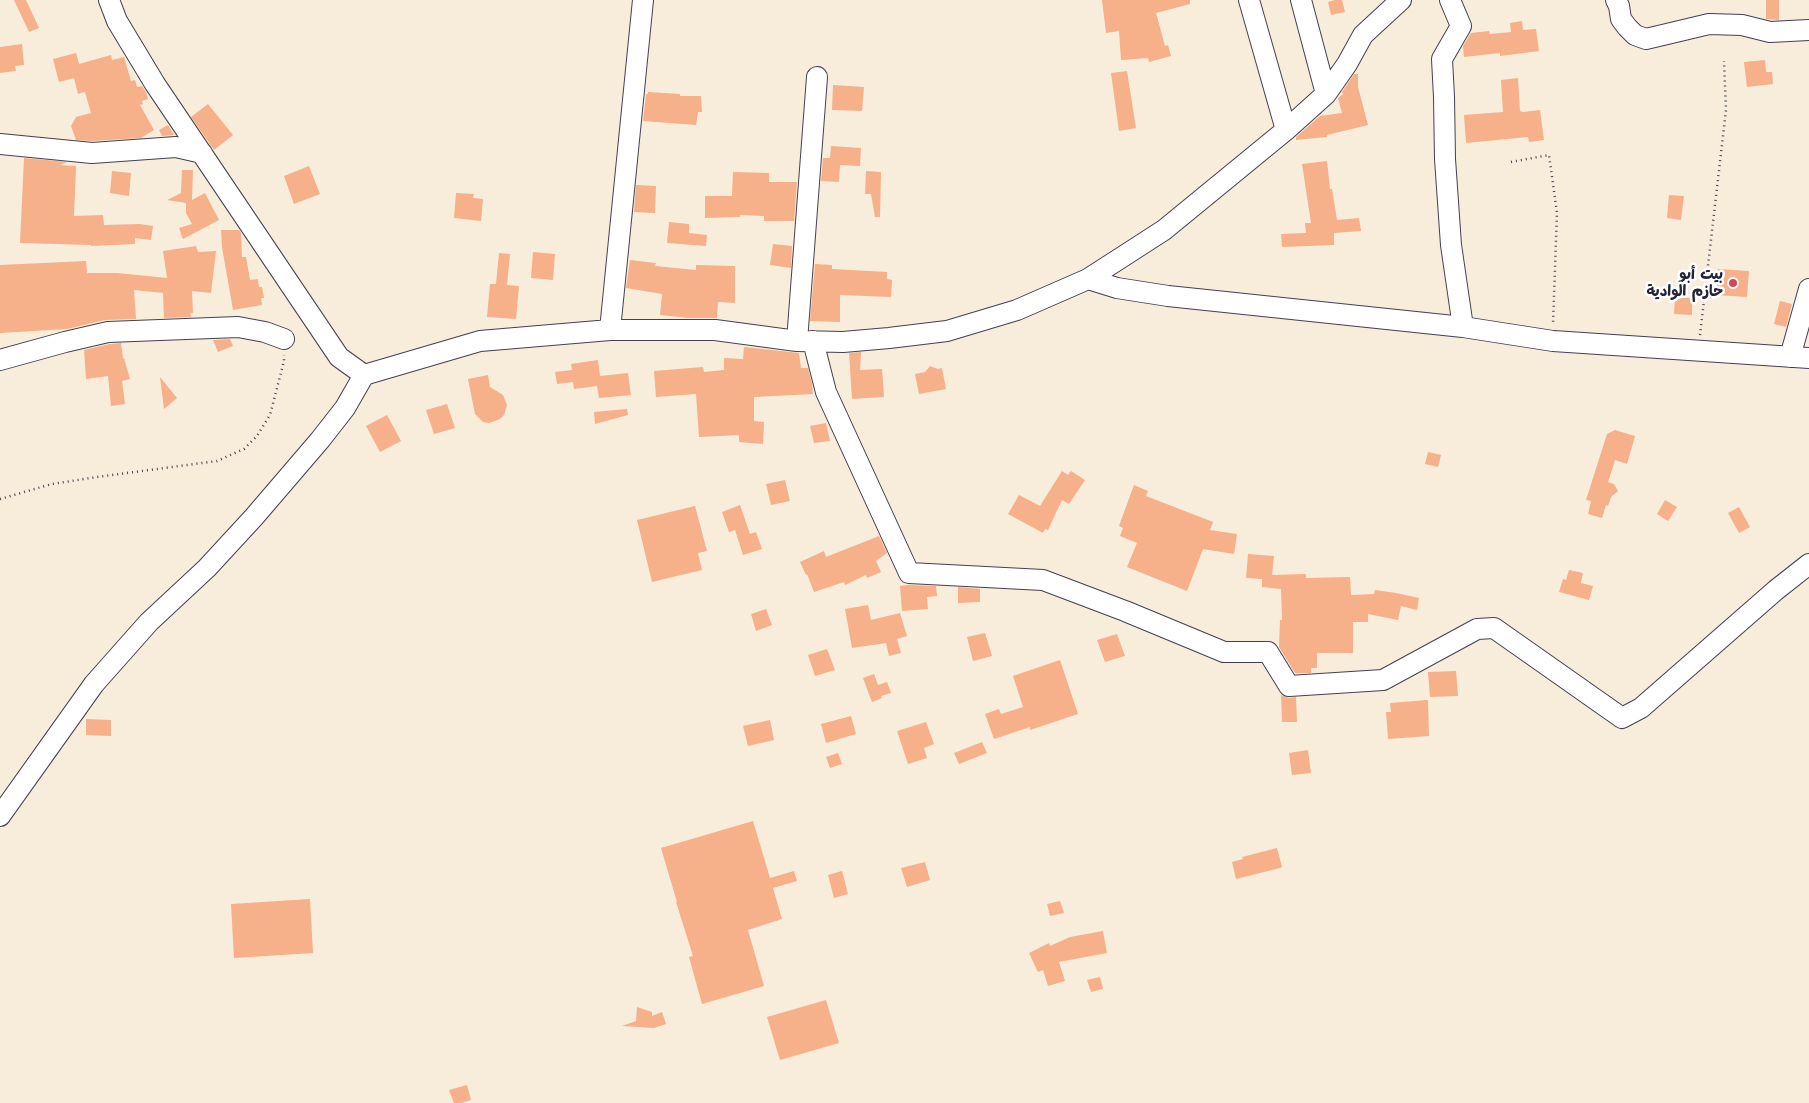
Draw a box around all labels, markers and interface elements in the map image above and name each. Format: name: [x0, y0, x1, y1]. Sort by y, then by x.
place label: بيت أبو حازم الوادية: [1646, 265, 1723, 300]
marker: بيت أبو حازم الوادية: [1727, 277, 1739, 289]

